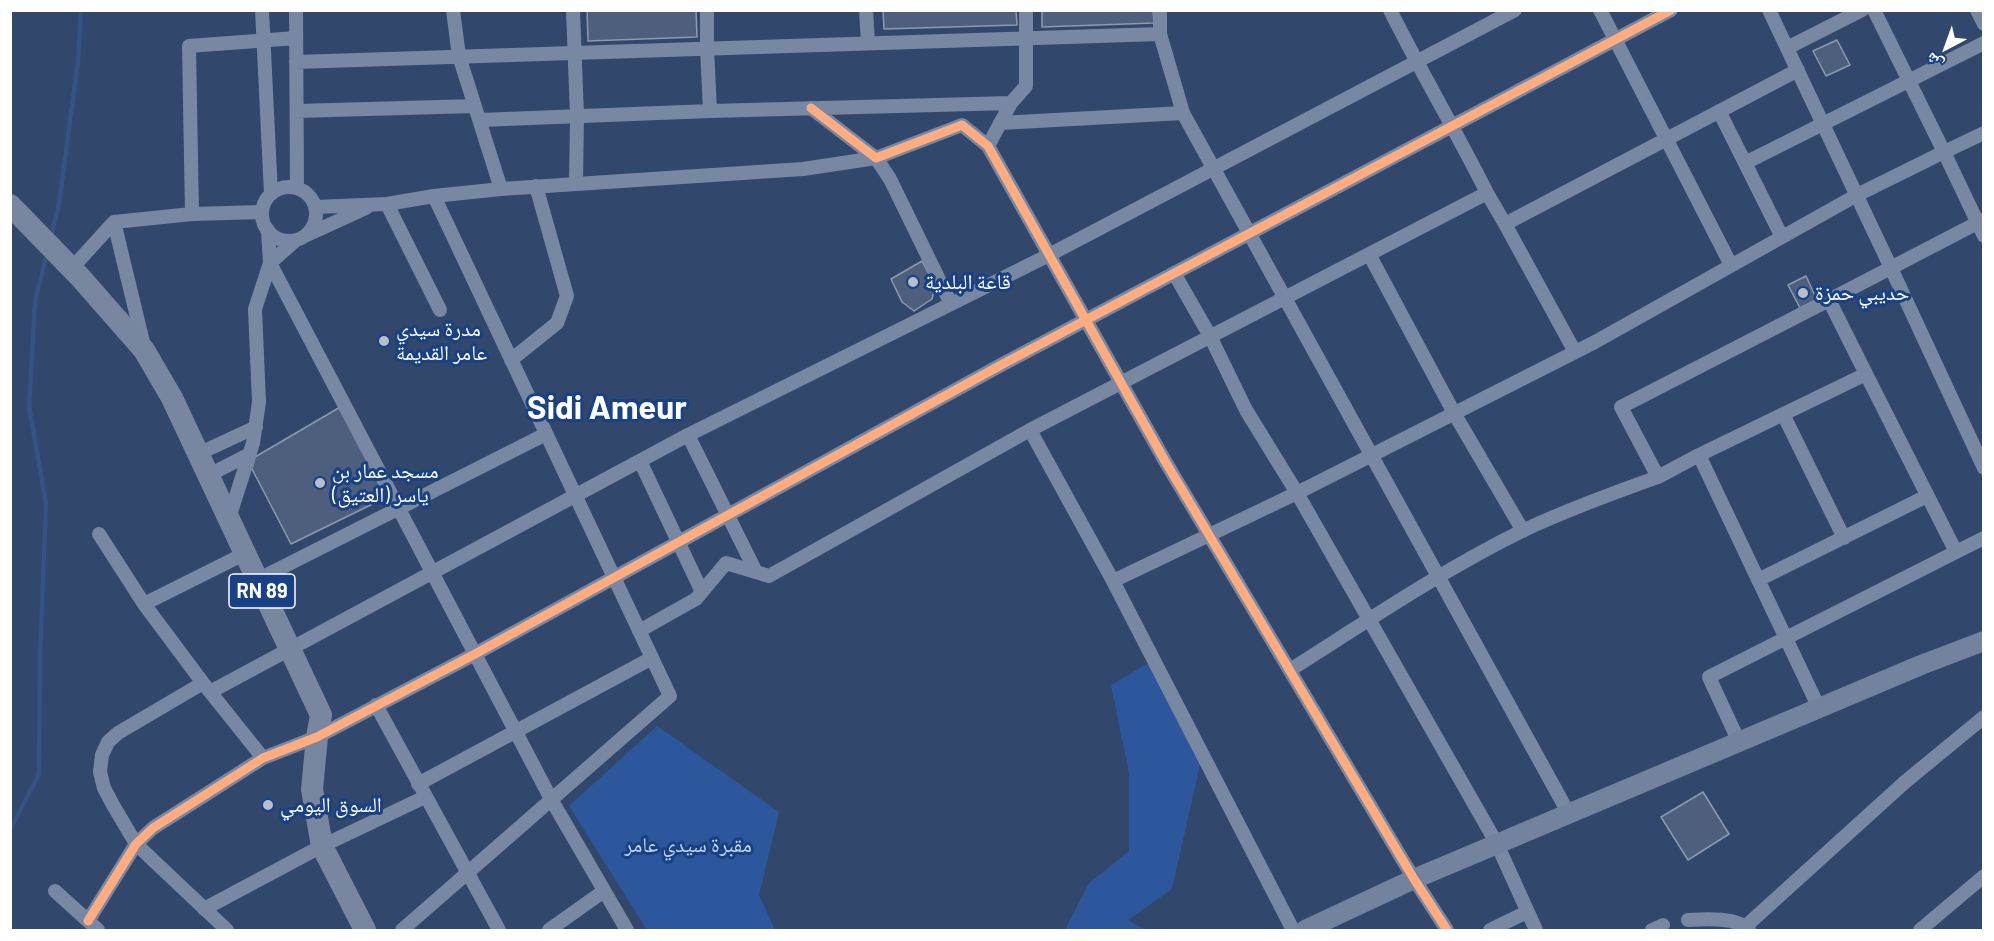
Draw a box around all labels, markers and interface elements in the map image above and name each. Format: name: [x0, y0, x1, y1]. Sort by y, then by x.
north arrow: [1916, 18, 1976, 78]
text: ش: [1921, 49, 1947, 75]
place label: قاعة البلدية: [925, 269, 1011, 295]
marker: قاعة البلدية: [906, 275, 920, 289]
place label: حديبي حمزة: [1815, 280, 1909, 306]
marker: حديبي حمزة: [1796, 286, 1810, 300]
place label: مدرة سيدي عامر القديمة: [396, 316, 487, 366]
marker: مدرة سيدي عامر القديمة: [377, 334, 391, 348]
district label: Sidi Ameur: [527, 388, 687, 428]
place label: مسجد عمار بن ياسر (العتيق): [332, 458, 439, 508]
marker: مسجد عمار بن ياسر (العتيق): [313, 476, 327, 490]
road number: RN 89: [229, 574, 295, 608]
place label: السوق اليومي: [280, 792, 382, 818]
marker: السوق اليومي: [261, 798, 275, 812]
park label: مقبرة سيدي عامر: [624, 832, 752, 858]

